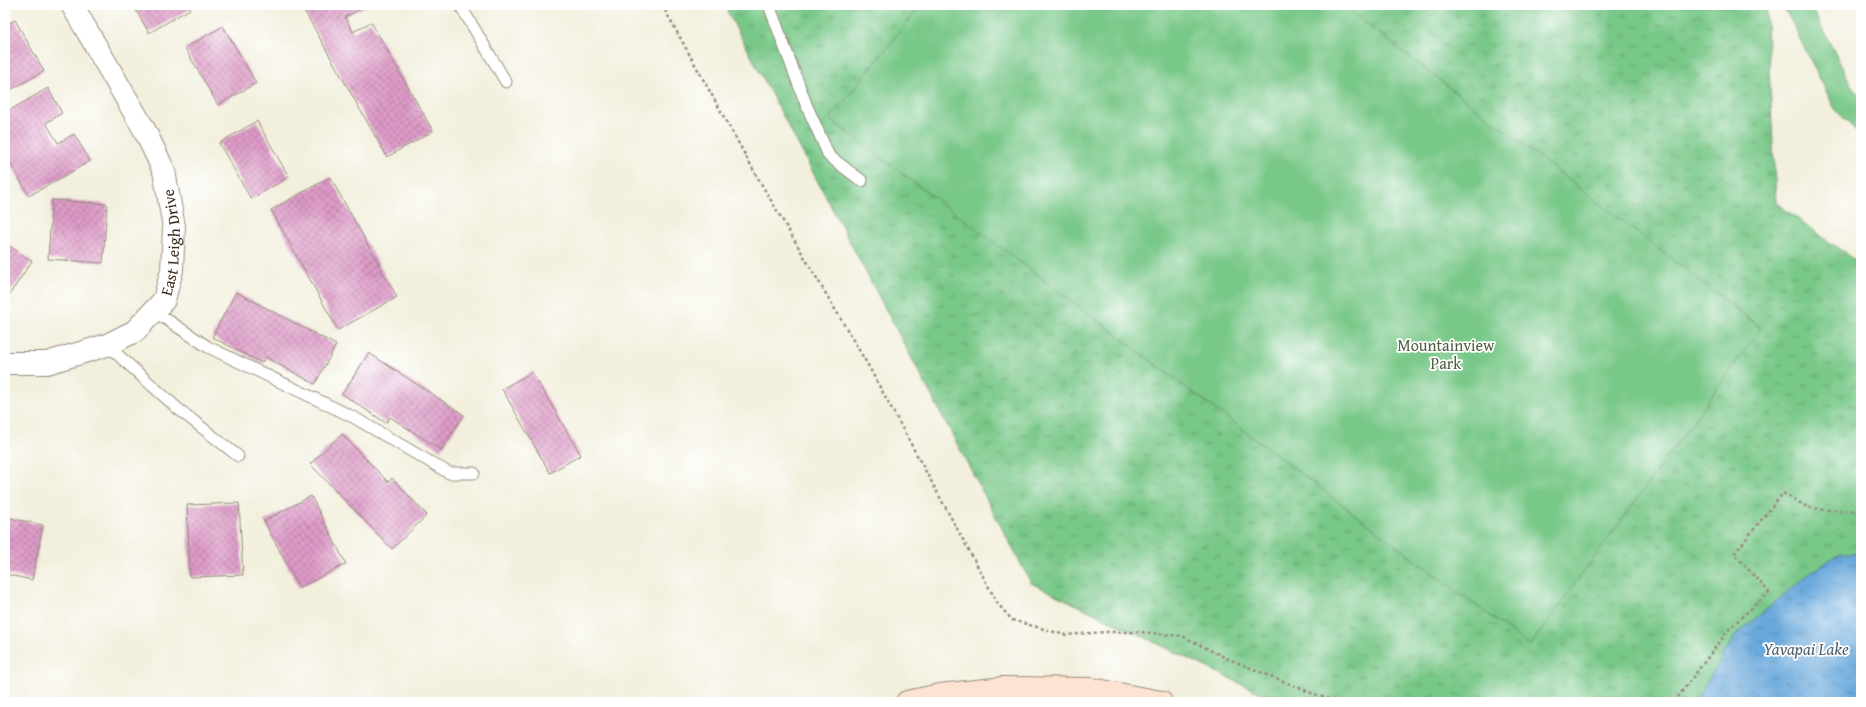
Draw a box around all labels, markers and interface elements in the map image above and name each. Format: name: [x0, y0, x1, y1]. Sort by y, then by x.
street label: East Leigh Drive: [154, 187, 186, 298]
park label: Mountainview Park: [1398, 333, 1495, 375]
water label: Yavapai Lake: [1763, 636, 1849, 661]

